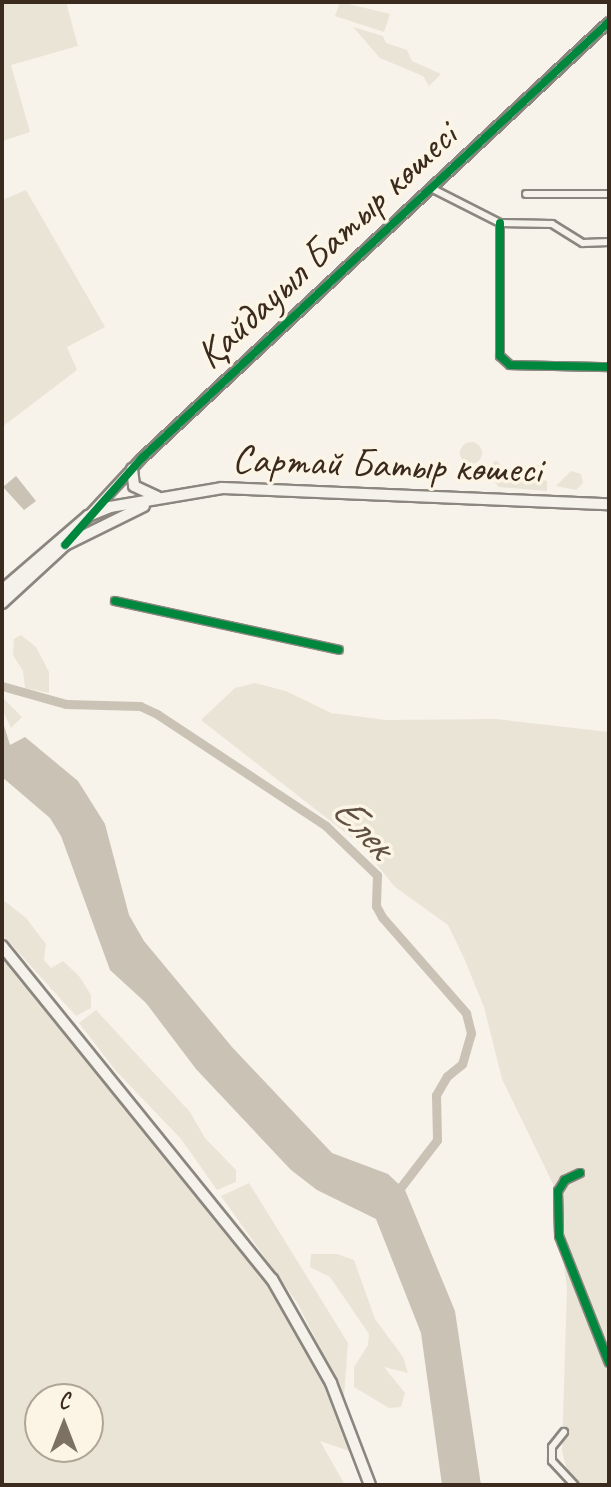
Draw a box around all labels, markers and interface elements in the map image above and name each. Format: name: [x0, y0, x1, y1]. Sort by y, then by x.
street label: Қайдауыл Батыр көшесі: [187, 113, 465, 377]
street label: Сартай Батыр көшесі: [231, 435, 543, 493]
water label: Елек: [322, 785, 404, 869]
north arrow: [24, 1383, 104, 1463]
text: С: [59, 1387, 69, 1415]

